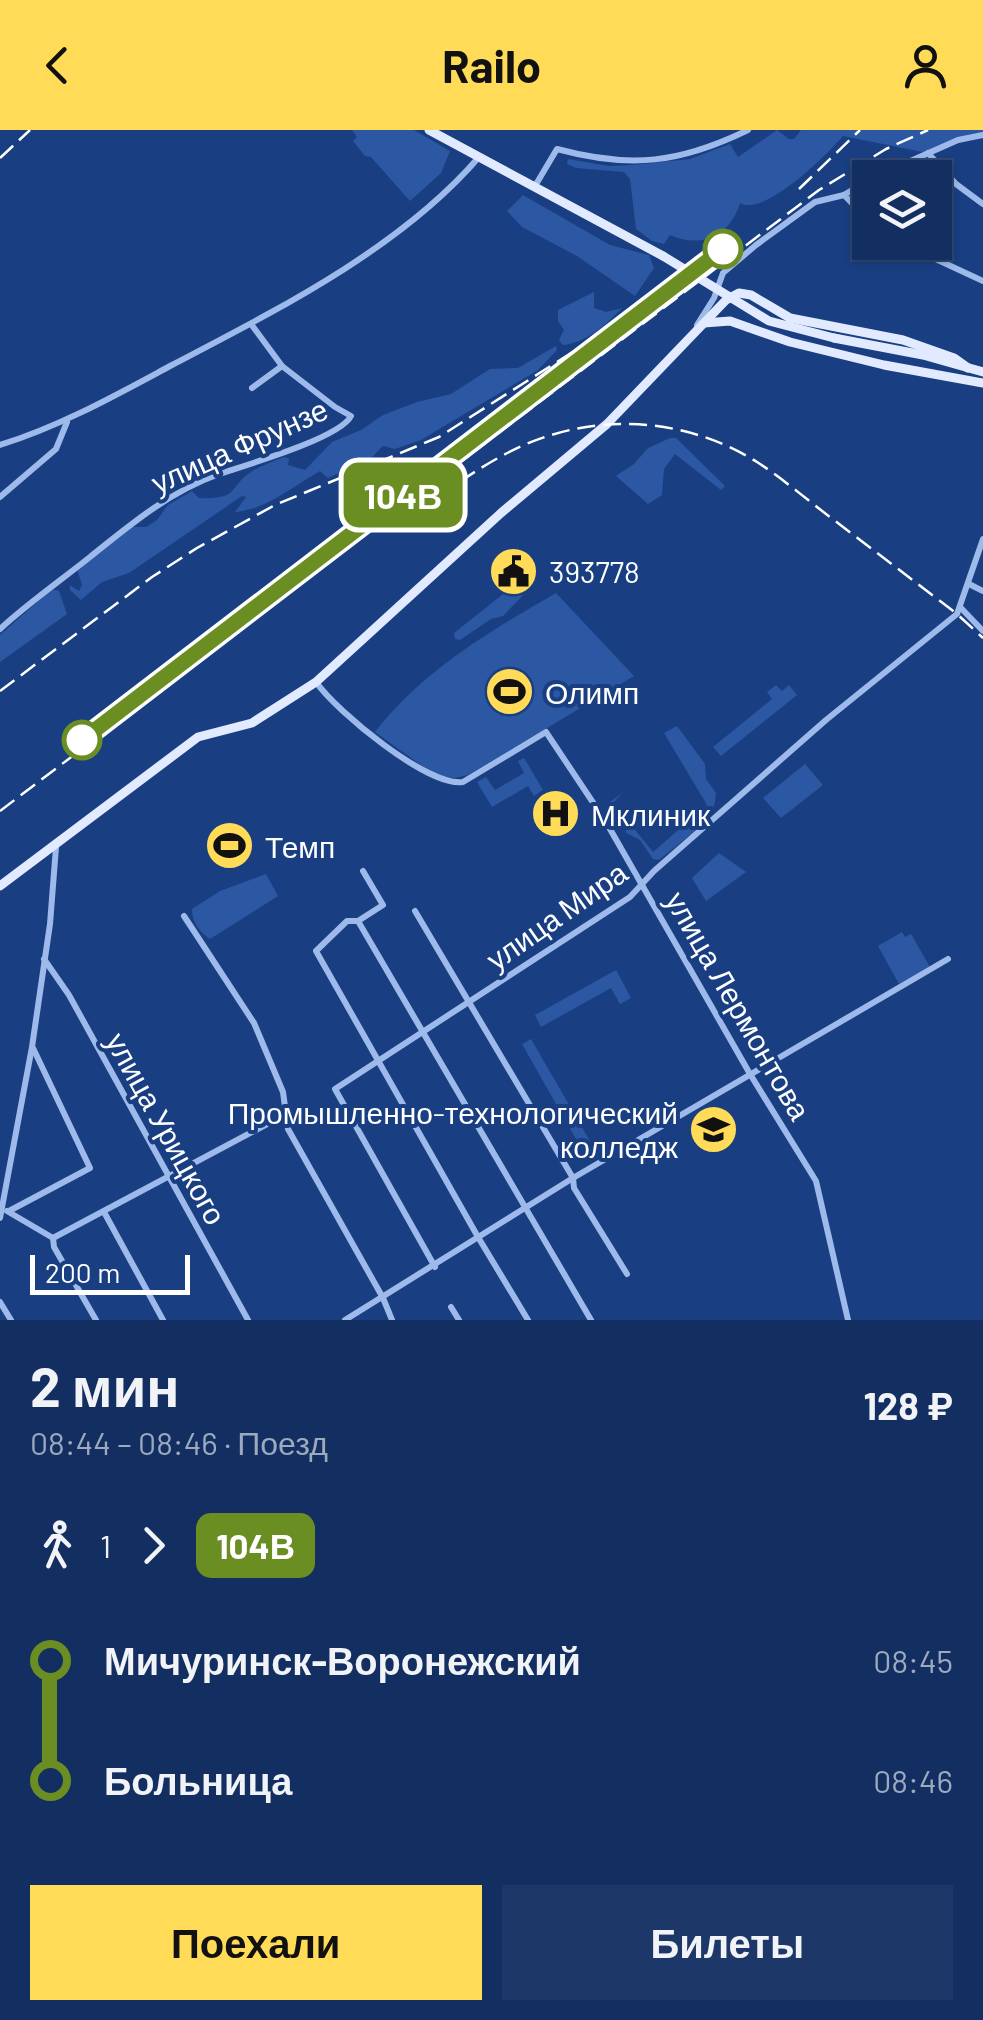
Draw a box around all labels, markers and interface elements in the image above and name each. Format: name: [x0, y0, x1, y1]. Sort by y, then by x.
icon: back: [30, 38, 85, 93]
text: Railo: [442, 38, 541, 92]
icon: person: [898, 38, 953, 93]
map controls: [852, 160, 952, 260]
button: layers: [852, 160, 952, 260]
unlabelled marker: [704, 230, 742, 268]
street label: улица Фрунзе: [145, 390, 333, 500]
line badge: 104В: [333, 462, 473, 528]
text: 104В: [364, 474, 442, 516]
public building icon: 393778: [488, 545, 540, 597]
place label: 393778: [549, 553, 640, 589]
sports icon: Олимп: [484, 666, 536, 718]
place label: Олимп: [545, 674, 639, 710]
unlabelled marker: [63, 721, 101, 759]
hospital icon: Мклиник: [530, 788, 582, 840]
place label: Мклиник: [591, 796, 711, 832]
sports icon: Темп: [204, 820, 256, 872]
place label: Темп: [265, 828, 335, 864]
street label: улица Мира: [479, 853, 634, 977]
street label: улица Лермонтова: [659, 884, 819, 1126]
street label: улица Урицкого: [99, 1026, 235, 1230]
place label: Промышленно-технологический колледж: [228, 1094, 678, 1164]
school or university icon: Промышленно-технологический колледж: [687, 1103, 739, 1155]
scale bar: [30, 1250, 190, 1294]
text: 200 m: [45, 1255, 120, 1289]
text: 2 мин: [30, 1352, 180, 1418]
text: 128 ₽: [863, 1382, 953, 1428]
text: 08:44 – 08:46 · Поезд: [30, 1423, 328, 1461]
icon: walk: [30, 1518, 85, 1573]
icon: forward: [126, 1518, 181, 1573]
text: 104В: [216, 1524, 295, 1566]
text: 1: [100, 1526, 111, 1564]
text: Мичуринск-Воронежский: [104, 1637, 581, 1683]
text: 08:45: [873, 1641, 953, 1679]
text: Больница: [104, 1757, 292, 1803]
text: 08:46: [873, 1761, 953, 1799]
button: Поехали: [30, 1885, 482, 2000]
button: Билеты: [502, 1885, 953, 2000]

